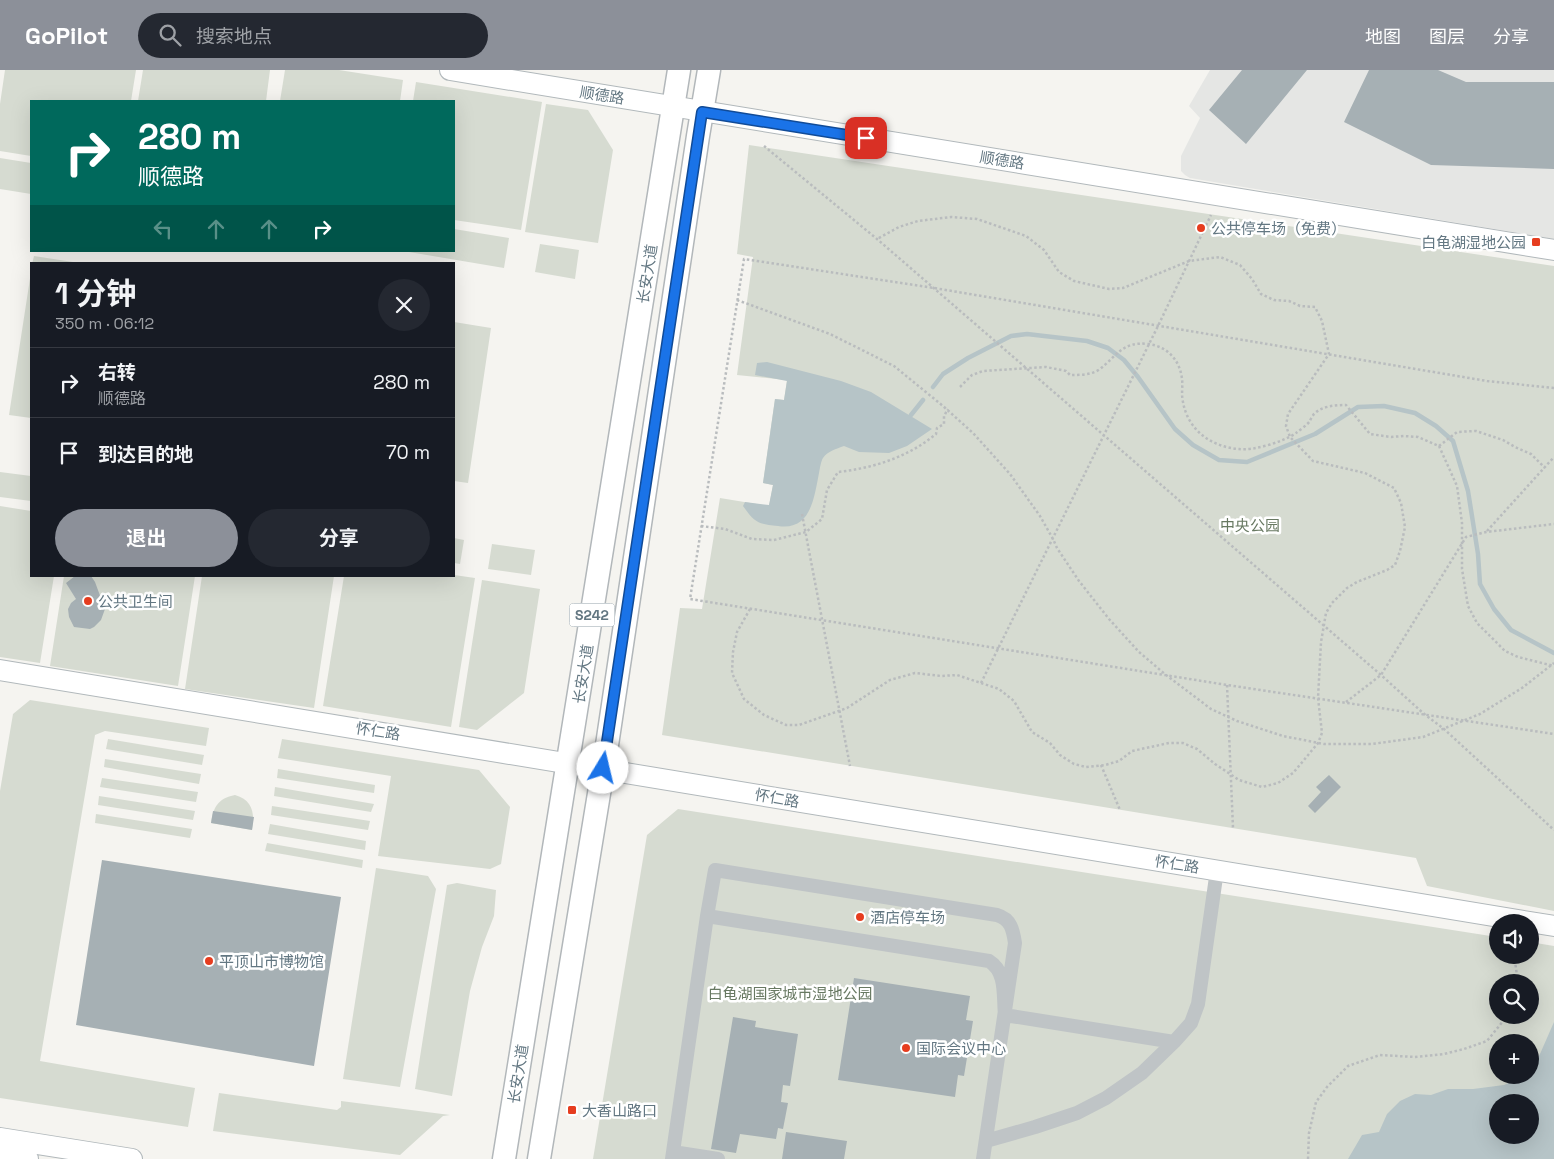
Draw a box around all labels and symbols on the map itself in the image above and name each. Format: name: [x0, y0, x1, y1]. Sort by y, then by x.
street label: 顺德路: [578, 82, 626, 108]
pin: [845, 117, 887, 159]
street label: 顺德路: [978, 147, 1026, 173]
place label: 公共停车场（免费）: [1211, 219, 1346, 238]
marker: 公共停车场（免费）: [1195, 222, 1207, 234]
place label: 白龟湖湿地公园: [1421, 233, 1526, 252]
marker: 白龟湖湿地公园: [1530, 236, 1542, 248]
street label: 长安大道: [633, 243, 661, 305]
park label: 中央公园: [1220, 516, 1280, 535]
place label: 公共卫生间: [98, 592, 173, 611]
marker: 公共卫生间: [82, 595, 94, 607]
road number: S242: [570, 604, 614, 626]
street label: 长安大道: [569, 643, 597, 705]
street label: 怀仁路: [354, 718, 402, 744]
position arrow: [576, 741, 628, 793]
street label: 怀仁路: [753, 785, 801, 811]
street label: 怀仁路: [1153, 851, 1201, 877]
place label: 酒店停车场: [870, 908, 945, 927]
marker: 酒店停车场: [854, 911, 866, 923]
place label: 平顶山市博物馆: [219, 952, 324, 971]
marker: 平顶山市博物馆: [203, 955, 215, 967]
park label: 白龟湖国家城市湿地公园: [707, 984, 873, 1003]
place label: 国际会议中心: [916, 1039, 1006, 1058]
marker: 国际会议中心: [900, 1042, 912, 1054]
street label: 长安大道: [504, 1043, 532, 1105]
place label: 大香山路口: [582, 1101, 657, 1120]
marker: 大香山路口: [566, 1104, 578, 1116]

